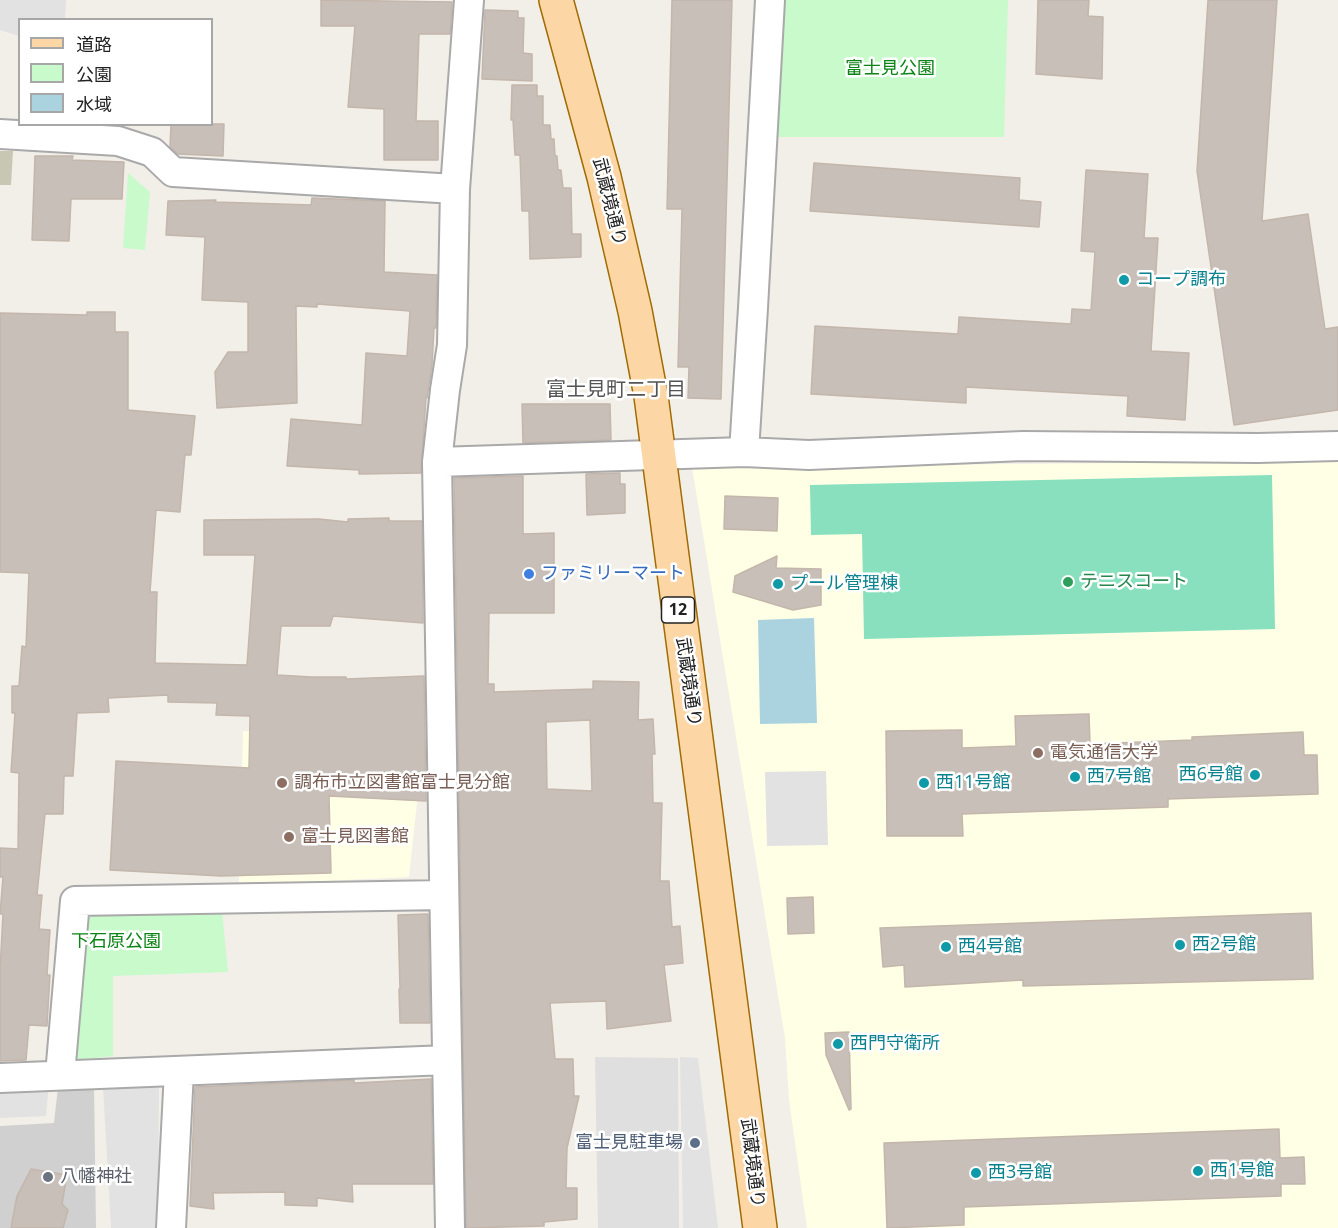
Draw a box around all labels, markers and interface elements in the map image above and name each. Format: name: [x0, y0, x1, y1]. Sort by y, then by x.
legend: [18, 18, 213, 126]
text: 道路: [76, 32, 112, 56]
park label: 富士見公園: [845, 58, 935, 80]
text: 公園: [76, 62, 112, 86]
text: 水域: [76, 92, 112, 116]
street label: 武蔵境通り: [588, 156, 630, 248]
place label: コープ調布: [1136, 269, 1226, 291]
marker: コープ調布: [1117, 273, 1131, 287]
district label: 富士見町二丁目: [546, 378, 686, 402]
place label: ファミリーマート: [541, 563, 685, 585]
marker: ファミリーマート: [522, 567, 536, 581]
place label: テニスコート: [1080, 571, 1188, 593]
place label: プール管理棟: [790, 573, 898, 595]
marker: テニスコート: [1061, 575, 1075, 589]
marker: プール管理棟: [771, 577, 785, 591]
road number: 12: [662, 597, 694, 623]
street label: 武蔵境通り: [671, 636, 705, 728]
place label: 電気通信大学: [1050, 742, 1158, 764]
marker: 電気通信大学: [1031, 746, 1045, 760]
place label: 西6号館: [1179, 764, 1243, 786]
place label: 西7号館: [1087, 766, 1151, 788]
marker: 西6号館: [1248, 768, 1262, 782]
marker: 西7号館: [1068, 770, 1082, 784]
place label: 調布市立図書館富士見分館: [294, 772, 510, 794]
place label: 西11号館: [936, 772, 1011, 794]
marker: 調布市立図書館富士見分館: [275, 776, 289, 790]
marker: 西11号館: [917, 776, 931, 790]
place label: 富士見図書館: [301, 826, 409, 848]
marker: 富士見図書館: [282, 830, 296, 844]
park label: 下石原公園: [71, 931, 161, 953]
place label: 西2号館: [1192, 934, 1256, 956]
place label: 西4号館: [958, 936, 1022, 958]
marker: 西2号館: [1173, 938, 1187, 952]
marker: 西4号館: [939, 940, 953, 954]
place label: 西門守衛所: [850, 1033, 940, 1055]
marker: 西門守衛所: [831, 1037, 845, 1051]
street label: 武蔵境通り: [736, 1117, 768, 1209]
place label: 富士見駐車場: [575, 1132, 683, 1154]
marker: 富士見駐車場: [688, 1136, 702, 1150]
place label: 西1号館: [1210, 1160, 1274, 1182]
place label: 西3号館: [988, 1162, 1052, 1184]
marker: 西1号館: [1191, 1164, 1205, 1178]
place label: 八幡神社: [60, 1166, 132, 1188]
marker: 西3号館: [969, 1166, 983, 1180]
marker: 八幡神社: [41, 1170, 55, 1184]

